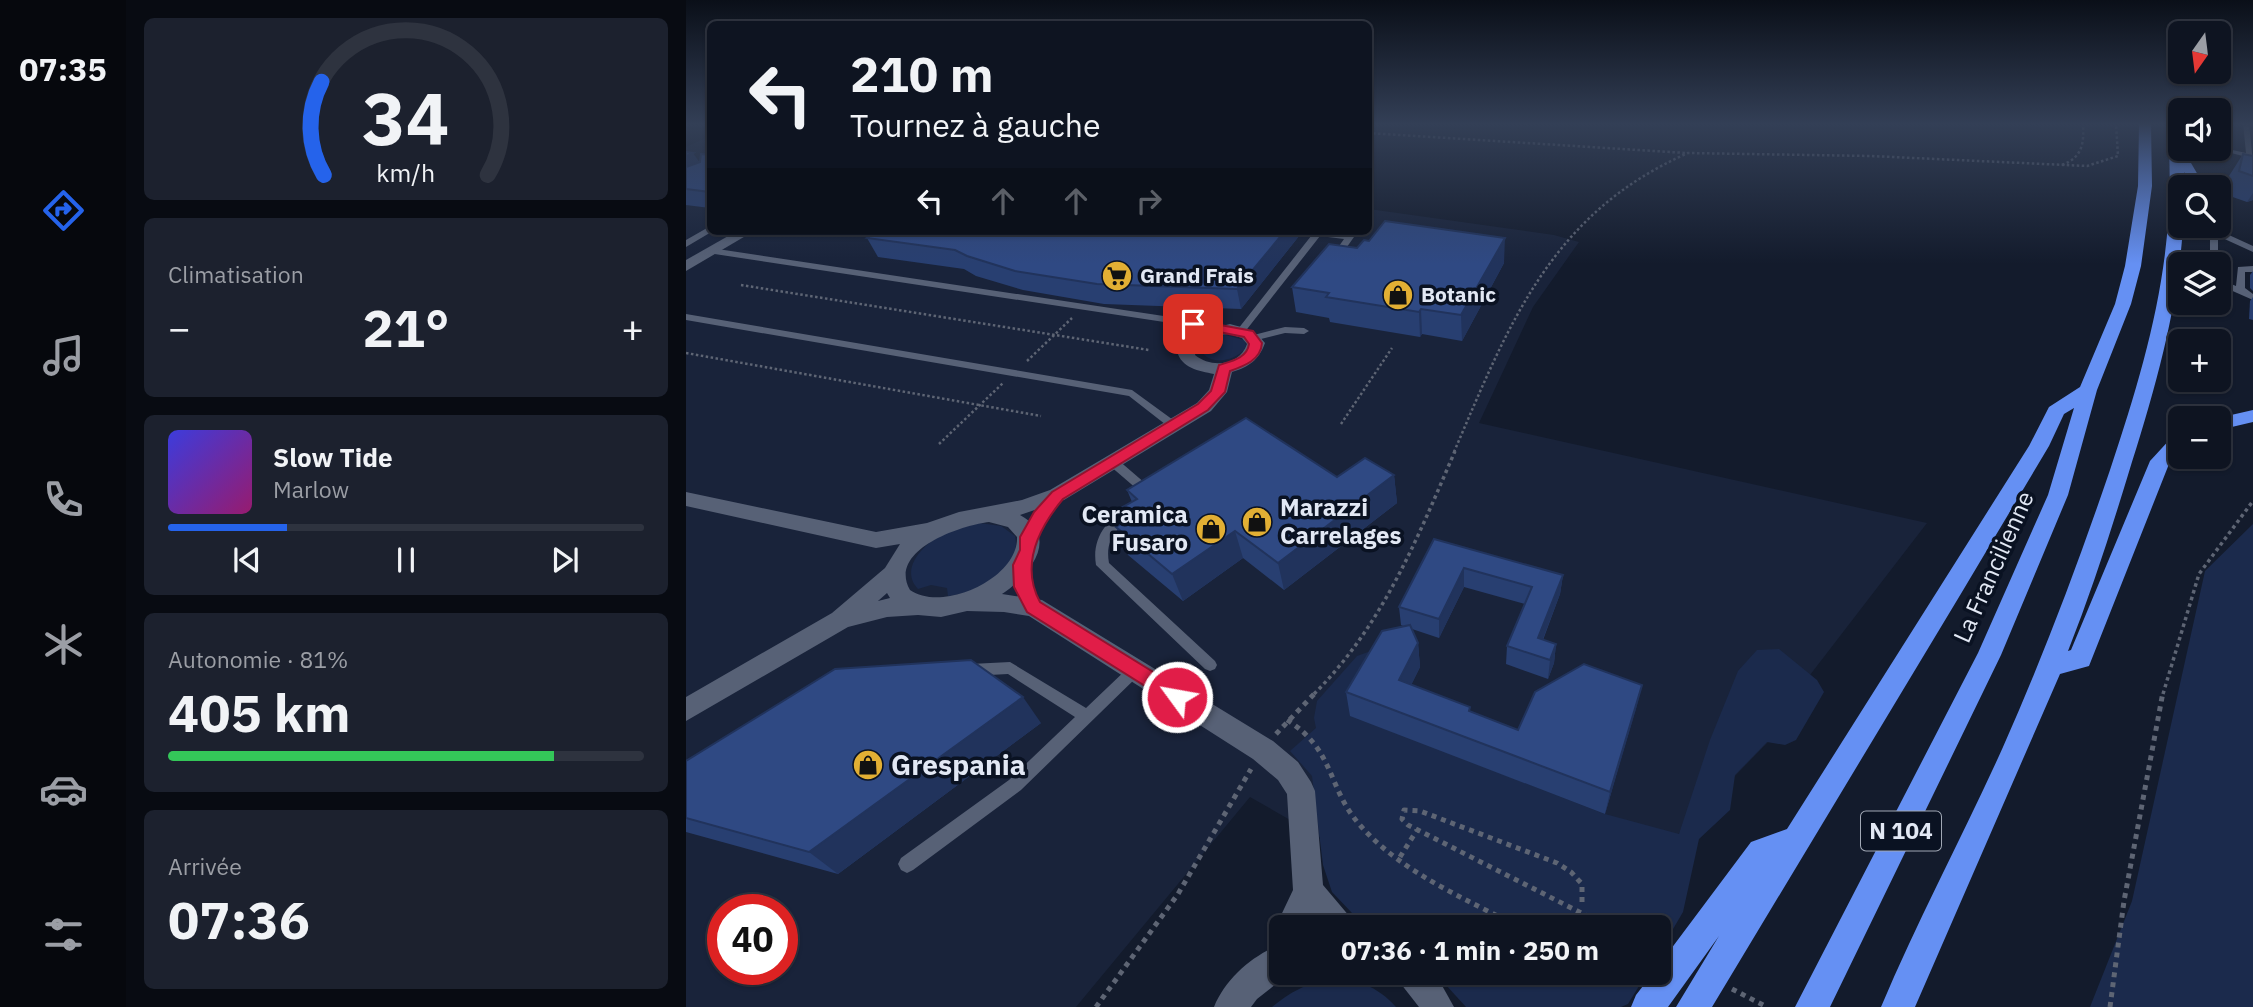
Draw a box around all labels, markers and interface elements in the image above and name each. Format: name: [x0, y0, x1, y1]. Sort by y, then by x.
north arrow: [2168, 21, 2231, 84]
map controls: [2168, 21, 2231, 469]
text: 210 m: [850, 42, 994, 105]
text: 07:35: [19, 48, 107, 90]
icon: left: [735, 49, 826, 140]
text: 34: [362, 70, 450, 165]
button: sound: [2168, 98, 2231, 161]
text: Tournez à gauche: [850, 104, 1101, 146]
text: km/h: [377, 156, 435, 189]
button: search: [2168, 175, 2231, 238]
icon: left: [911, 182, 949, 220]
icon: ahead: [984, 182, 1022, 220]
icon: ahead: [1057, 182, 1095, 220]
icon: right: [1130, 182, 1168, 220]
icon: directions: [39, 186, 88, 235]
button: layers: [2168, 252, 2231, 315]
text: Climatisation: [168, 259, 304, 289]
supermarket icon: Grand Frais: [1100, 259, 1134, 293]
place label: Grand Frais: [1140, 261, 1254, 289]
shop icon: Botanic: [1381, 278, 1415, 312]
place label: Botanic: [1421, 280, 1496, 308]
text: 21°: [363, 294, 449, 361]
pin: [1163, 294, 1223, 354]
text: −: [168, 303, 191, 352]
text: +: [621, 303, 644, 352]
icon: arrive: [1174, 305, 1212, 343]
button: +: [2168, 329, 2231, 392]
icon: music: [39, 331, 88, 380]
button: −: [2168, 406, 2231, 469]
text: Slow Tide: [273, 440, 393, 474]
text: Marlow: [273, 474, 349, 504]
icon: phone: [39, 475, 88, 524]
street label: La Francilienne: [1945, 486, 2041, 647]
place label: Marazzi Carrelages: [1280, 491, 1402, 551]
place label: Ceramica Fusaro: [1081, 498, 1188, 558]
shop icon: Marazzi Carrelages: [1240, 505, 1274, 539]
shop icon: Ceramica Fusaro: [1194, 512, 1228, 546]
icon: previous: [228, 541, 266, 579]
icon: pause: [387, 541, 425, 579]
icon: next: [546, 541, 584, 579]
icon: climate: [39, 620, 88, 669]
text: Autonomie · 81%: [168, 644, 348, 674]
position arrow: [1140, 660, 1214, 734]
text: 405 km: [168, 679, 350, 746]
place label: Grespania: [891, 746, 1026, 783]
shop icon: Grespania: [851, 748, 885, 782]
icon: car: [39, 765, 88, 814]
road number: N 104: [1861, 811, 1941, 850]
text: Arrivée: [168, 851, 242, 881]
text: 07:36: [168, 886, 310, 953]
speed limit sign: 40: [707, 894, 798, 985]
icon: filters: [39, 910, 88, 959]
text: 07:36 · 1 min · 250 m: [1341, 933, 1599, 967]

